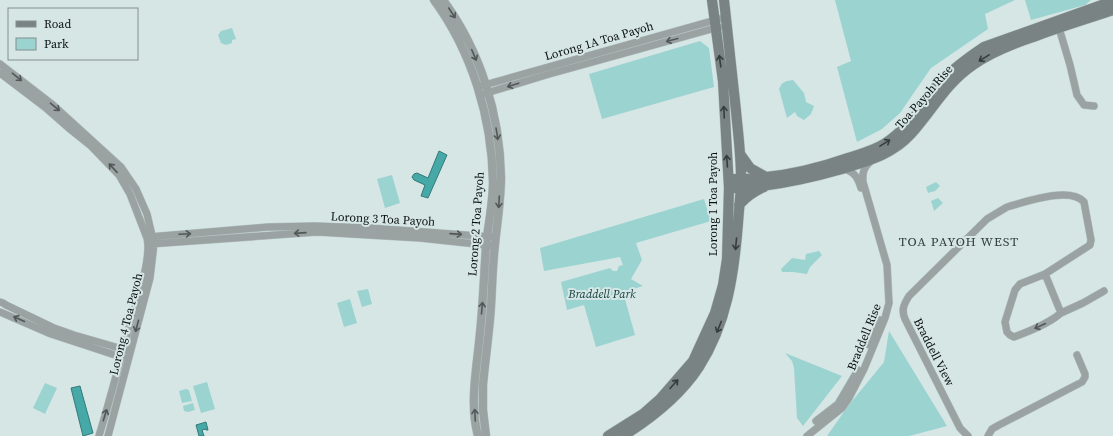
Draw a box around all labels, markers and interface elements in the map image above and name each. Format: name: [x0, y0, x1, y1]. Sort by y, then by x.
one-way arrow: [448, 7, 456, 18]
legend: [8, 8, 138, 60]
text: Road: [44, 16, 71, 32]
street label: Lorong 1A Toa Payoh: [543, 18, 655, 64]
text: Park: [44, 36, 69, 52]
one-way arrow: [666, 37, 679, 44]
one-way arrow: [471, 48, 479, 60]
one-way arrow: [716, 54, 724, 67]
one-way arrow: [978, 54, 990, 62]
street label: Toa Payoh Rise: [892, 62, 956, 132]
one-way arrow: [11, 72, 22, 81]
one-way arrow: [507, 82, 520, 89]
one-way arrow: [50, 102, 60, 111]
one-way arrow: [721, 106, 728, 119]
one-way arrow: [493, 127, 501, 140]
one-way arrow: [879, 138, 891, 146]
street label: Lorong 1 Toa Payoh: [705, 152, 721, 256]
one-way arrow: [723, 155, 731, 168]
one-way arrow: [108, 163, 117, 174]
street label: Lorong 2 Toa Payoh: [464, 171, 488, 277]
one-way arrow: [496, 195, 503, 208]
street label: Lorong 3 Toa Payoh: [330, 208, 436, 230]
one-way arrow: [178, 230, 191, 237]
one-way arrow: [294, 230, 307, 237]
one-way arrow: [449, 230, 462, 238]
district label: TOA PAYOH WEST: [899, 233, 1019, 250]
one-way arrow: [733, 237, 740, 250]
street label: Lorong 4 Toa Payoh: [106, 271, 146, 377]
park label: Braddell Park: [567, 286, 636, 302]
street label: Braddell Rise: [843, 301, 885, 373]
one-way arrow: [479, 302, 486, 315]
one-way arrow: [13, 315, 25, 322]
street label: Braddell View: [910, 315, 958, 389]
one-way arrow: [133, 319, 141, 332]
one-way arrow: [714, 320, 722, 332]
one-way arrow: [1034, 323, 1046, 330]
one-way arrow: [669, 379, 678, 389]
one-way arrow: [102, 409, 109, 422]
one-way arrow: [471, 409, 479, 422]

